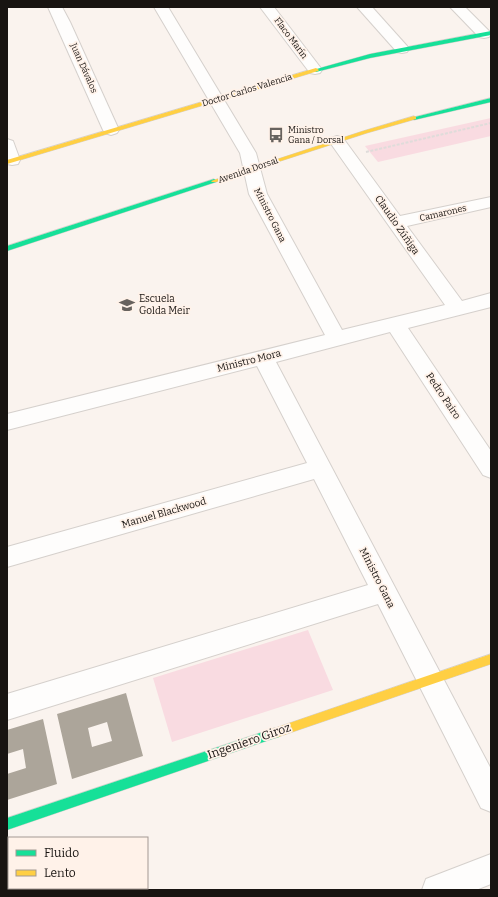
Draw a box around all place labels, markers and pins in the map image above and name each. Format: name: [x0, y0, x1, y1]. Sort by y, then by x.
place label: Ministro Gana / Dorsal: [288, 125, 344, 145]
bus stop icon: Ministro Gana / Dorsal: [267, 126, 285, 144]
place label: Escuela Golda Meir: [139, 293, 190, 317]
school or university icon: Escuela Golda Meir: [118, 296, 136, 314]

